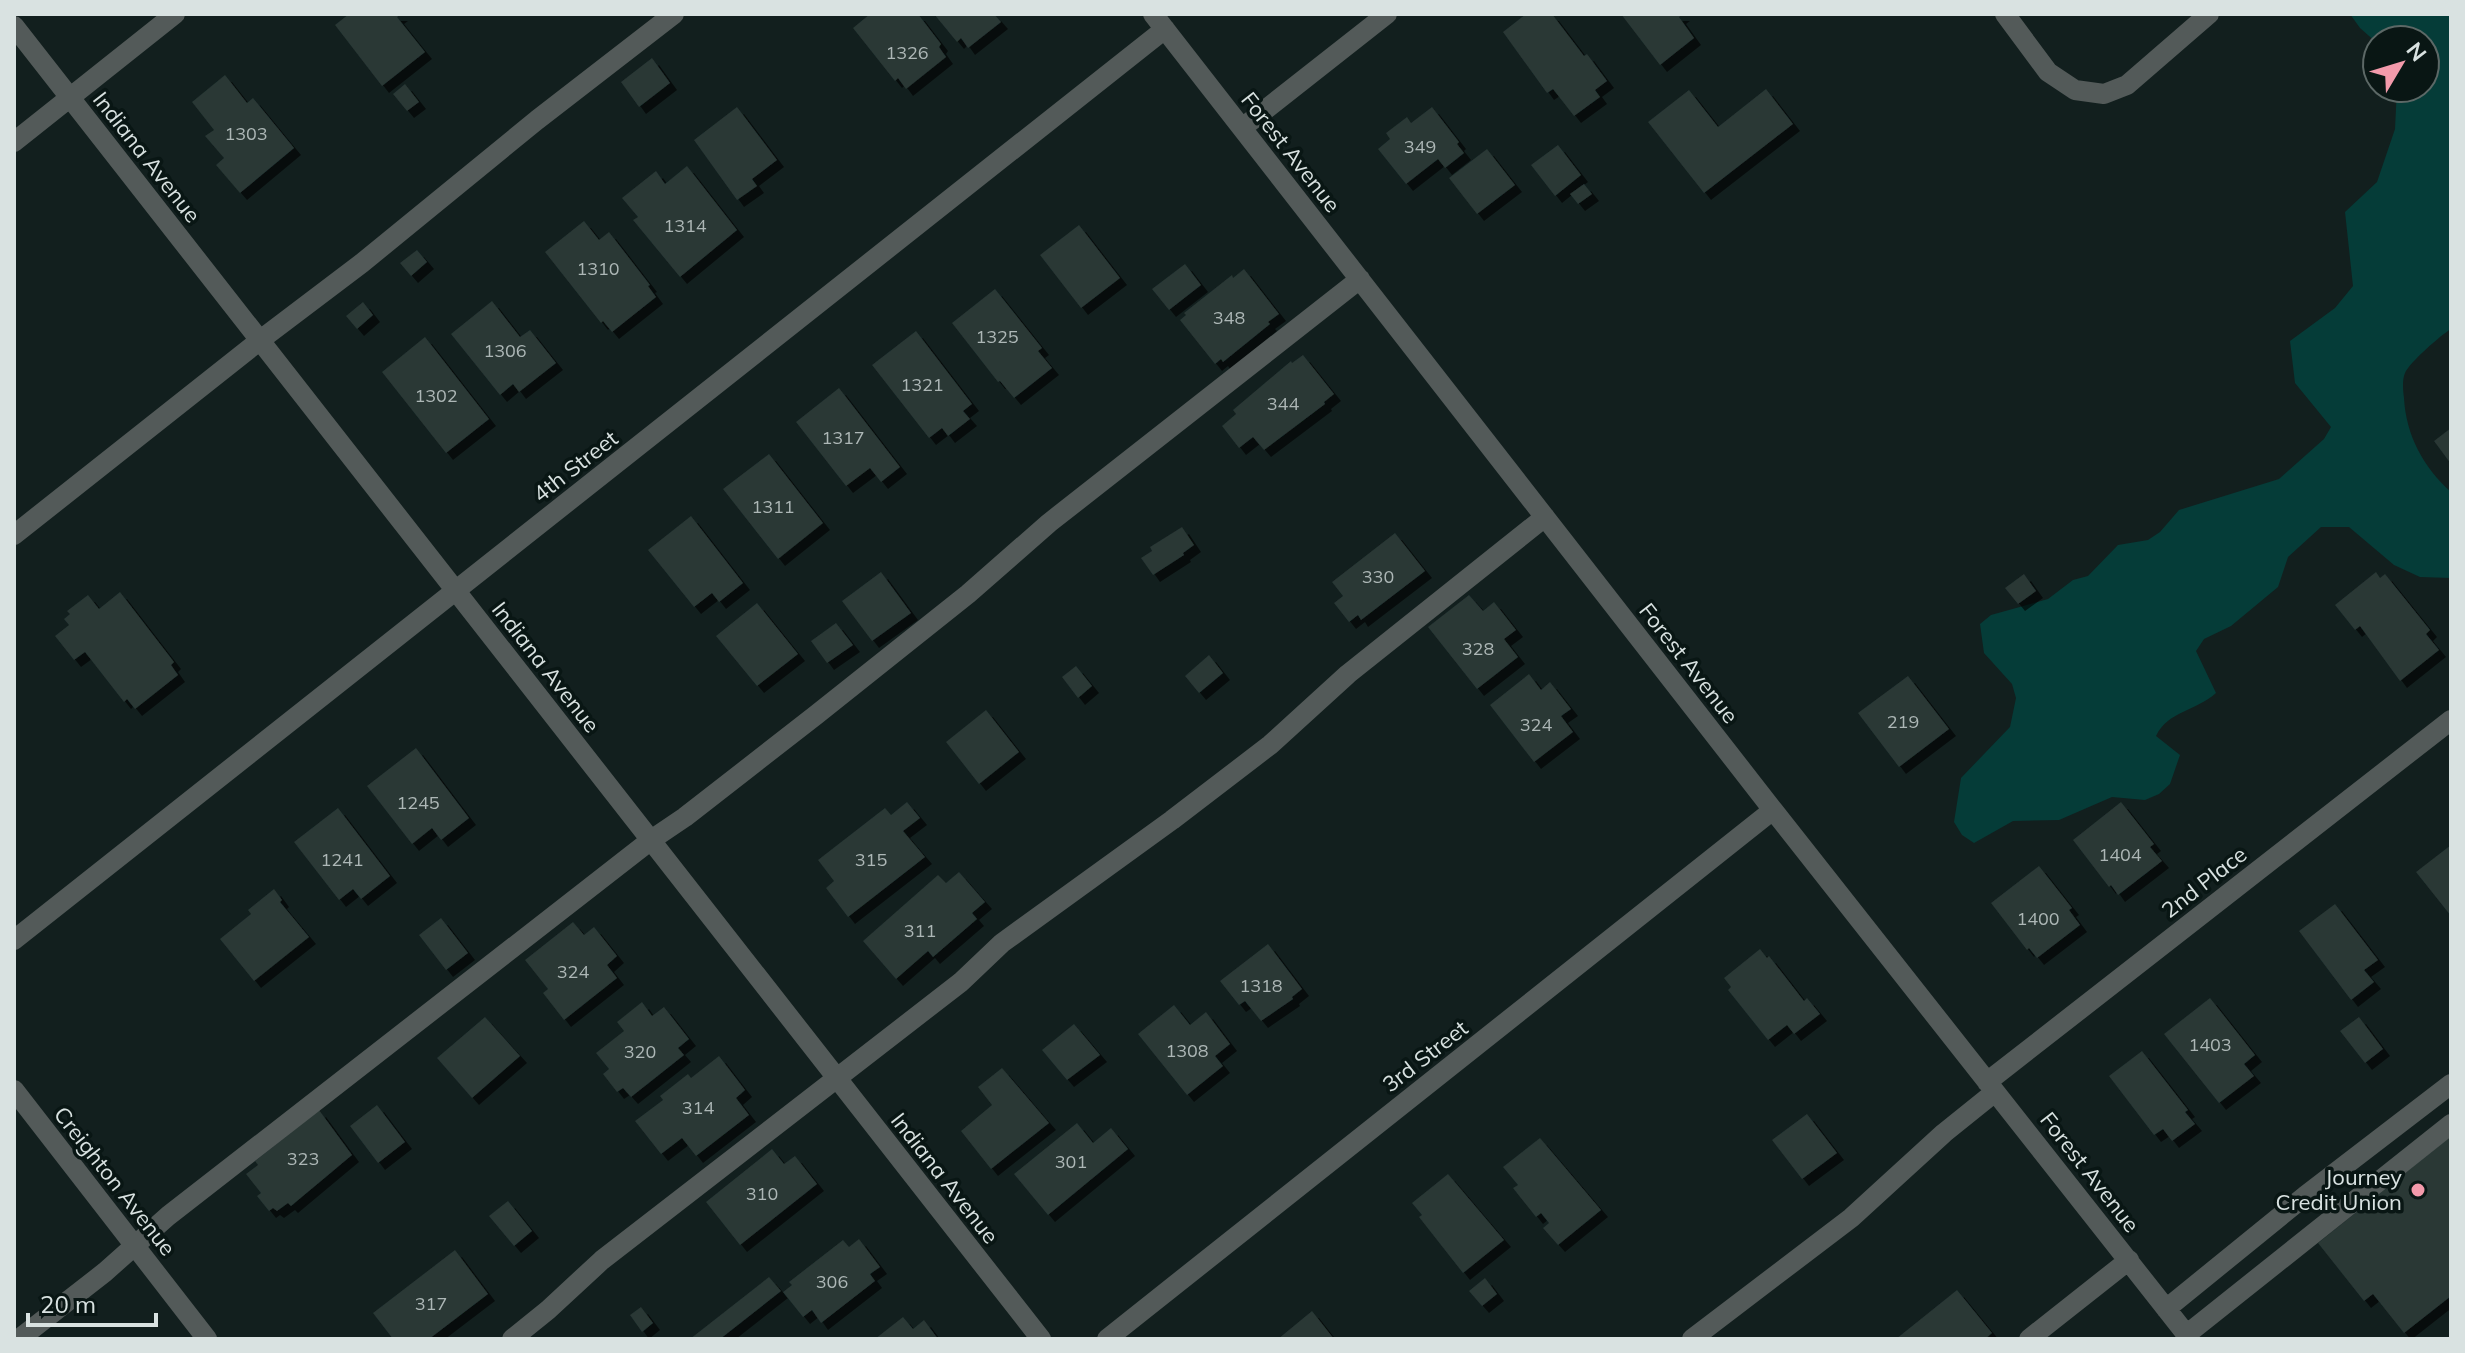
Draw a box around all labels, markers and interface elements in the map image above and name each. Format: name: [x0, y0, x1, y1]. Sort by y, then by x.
north arrow: [2361, 24, 2441, 104]
text: N: [2401, 37, 2433, 67]
house number: 1326: [885, 41, 929, 64]
street label: Indiana Avenue: [87, 86, 207, 228]
street label: Forest Avenue: [1235, 86, 1347, 218]
house number: 1303: [224, 122, 268, 145]
house number: 349: [1404, 135, 1436, 158]
house number: 1314: [663, 214, 707, 237]
house number: 1310: [576, 257, 620, 280]
house number: 348: [1213, 306, 1245, 329]
house number: 1325: [975, 325, 1019, 348]
house number: 1306: [483, 339, 527, 362]
house number: 1321: [900, 373, 944, 396]
house number: 1302: [414, 384, 458, 407]
house number: 344: [1267, 392, 1299, 415]
street label: 4th Street: [527, 424, 623, 508]
house number: 1317: [821, 426, 865, 449]
house number: 1311: [751, 495, 795, 518]
house number: 330: [1362, 565, 1394, 588]
street label: Indiana Avenue: [486, 596, 606, 738]
street label: Forest Avenue: [1633, 597, 1745, 729]
house number: 328: [1462, 637, 1494, 660]
house number: 219: [1887, 710, 1919, 733]
house number: 324: [1520, 713, 1552, 736]
house number: 1245: [396, 791, 440, 814]
street label: 2nd Place: [2156, 840, 2252, 924]
house number: 1404: [2098, 843, 2142, 866]
house number: 1241: [320, 848, 364, 871]
house number: 315: [855, 848, 887, 871]
house number: 1400: [2016, 907, 2060, 930]
house number: 311: [904, 919, 936, 942]
house number: 324: [557, 960, 589, 983]
house number: 1318: [1239, 974, 1283, 997]
street label: 3rd Street: [1377, 1014, 1474, 1098]
house number: 1403: [2188, 1033, 2232, 1056]
house number: 1308: [1165, 1039, 1209, 1062]
house number: 320: [624, 1040, 656, 1063]
house number: 314: [682, 1096, 714, 1119]
street label: Creighton Avenue: [48, 1101, 182, 1261]
street label: Forest Avenue: [2034, 1106, 2146, 1238]
street label: Indiana Avenue: [885, 1107, 1005, 1249]
house number: 323: [287, 1147, 319, 1170]
house number: 301: [1055, 1150, 1087, 1173]
place label: Journey Credit Union: [2276, 1163, 2402, 1216]
marker: Journey Credit Union: [2409, 1181, 2427, 1199]
house number: 310: [746, 1182, 778, 1205]
house number: 306: [816, 1270, 848, 1293]
scale bar: [28, 1277, 156, 1327]
text: 20 m: [40, 1289, 96, 1319]
house number: 317: [415, 1292, 447, 1315]

